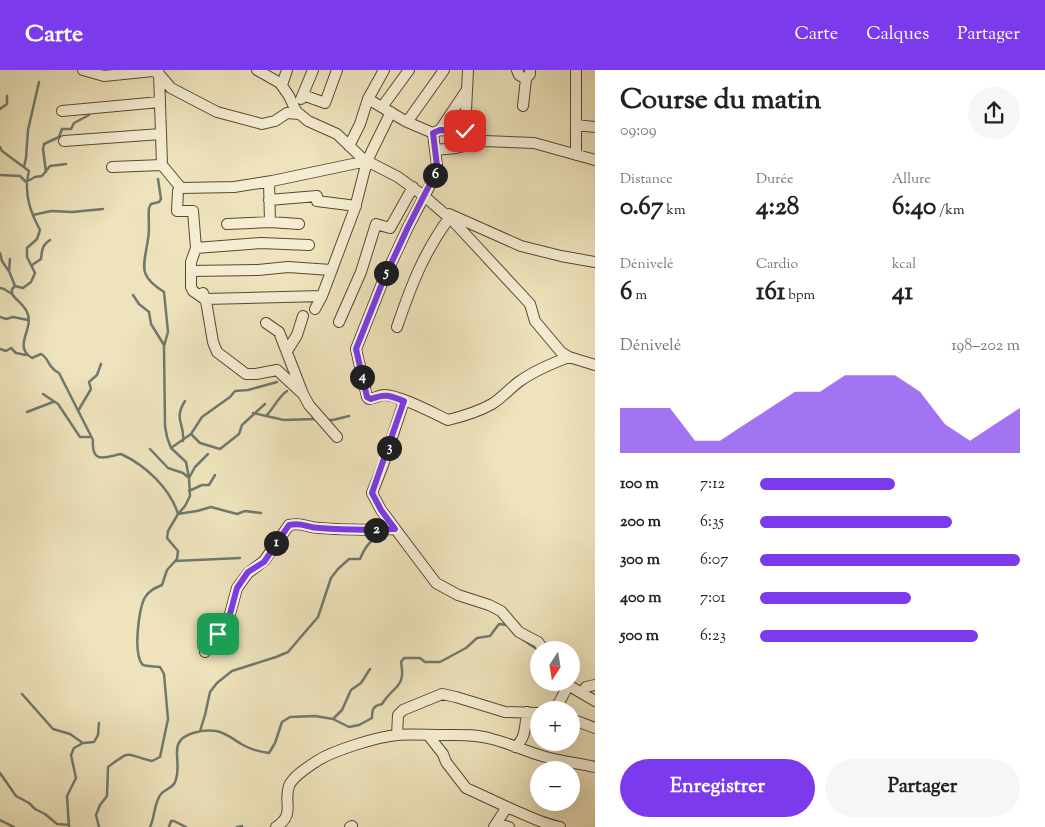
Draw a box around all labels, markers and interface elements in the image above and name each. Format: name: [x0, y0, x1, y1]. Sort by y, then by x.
text: Carte: [25, 18, 83, 52]
text: Carte: [795, 22, 838, 48]
text: Calques: [866, 22, 929, 48]
text: Partager: [957, 22, 1020, 48]
text: Course du matin: [620, 81, 821, 121]
button: share: [968, 87, 1020, 139]
pin: [444, 110, 486, 152]
icon: check: [451, 117, 479, 145]
text: 09:09: [620, 120, 656, 143]
pin: 6: [422, 162, 448, 188]
text: 6: [432, 165, 439, 185]
text: Distance: [620, 170, 673, 190]
text: Durée: [756, 170, 793, 190]
text: Allure: [892, 170, 931, 190]
text: 0.67: [620, 190, 663, 226]
text: 4:28: [756, 190, 799, 226]
text: 6:40: [892, 190, 936, 226]
text: km: [663, 201, 686, 221]
text: /km: [936, 201, 965, 221]
text: Dénivelé: [620, 255, 673, 275]
text: Cardio: [756, 255, 798, 275]
text: kcal: [892, 255, 916, 275]
pin: 5: [374, 260, 398, 286]
text: 5: [384, 263, 389, 283]
text: 6: [620, 275, 632, 311]
text: 161: [756, 275, 785, 311]
text: 41: [892, 275, 913, 311]
text: m: [632, 286, 647, 306]
text: bpm: [785, 286, 815, 306]
text: Dénivelé: [620, 335, 681, 358]
text: 198–202 m: [951, 335, 1020, 358]
pin: 4: [350, 364, 374, 390]
text: 4: [359, 367, 366, 387]
pin: 3: [376, 436, 402, 460]
text: 3: [387, 438, 392, 458]
text: 100 m: [620, 473, 659, 496]
text: 7:12: [700, 473, 725, 496]
text: 200 m: [620, 511, 661, 534]
text: 6:35: [700, 511, 724, 534]
pin: 2: [364, 518, 388, 542]
text: 2: [373, 520, 380, 540]
pin: 1: [264, 530, 288, 556]
text: 1: [274, 533, 279, 553]
text: 300 m: [620, 549, 660, 572]
text: 6:07: [700, 549, 728, 572]
text: 400 m: [620, 587, 662, 610]
text: 7:01: [700, 587, 726, 610]
pin: [197, 613, 239, 655]
icon: arrive: [204, 620, 232, 648]
text: 500 m: [620, 625, 659, 648]
text: 6:23: [700, 625, 726, 648]
north arrow: [530, 641, 580, 691]
map controls: [530, 641, 580, 811]
button: +: [530, 701, 580, 751]
button: Enregistrer: [620, 759, 815, 817]
button: Partager: [825, 759, 1020, 817]
button: −: [530, 761, 580, 811]

